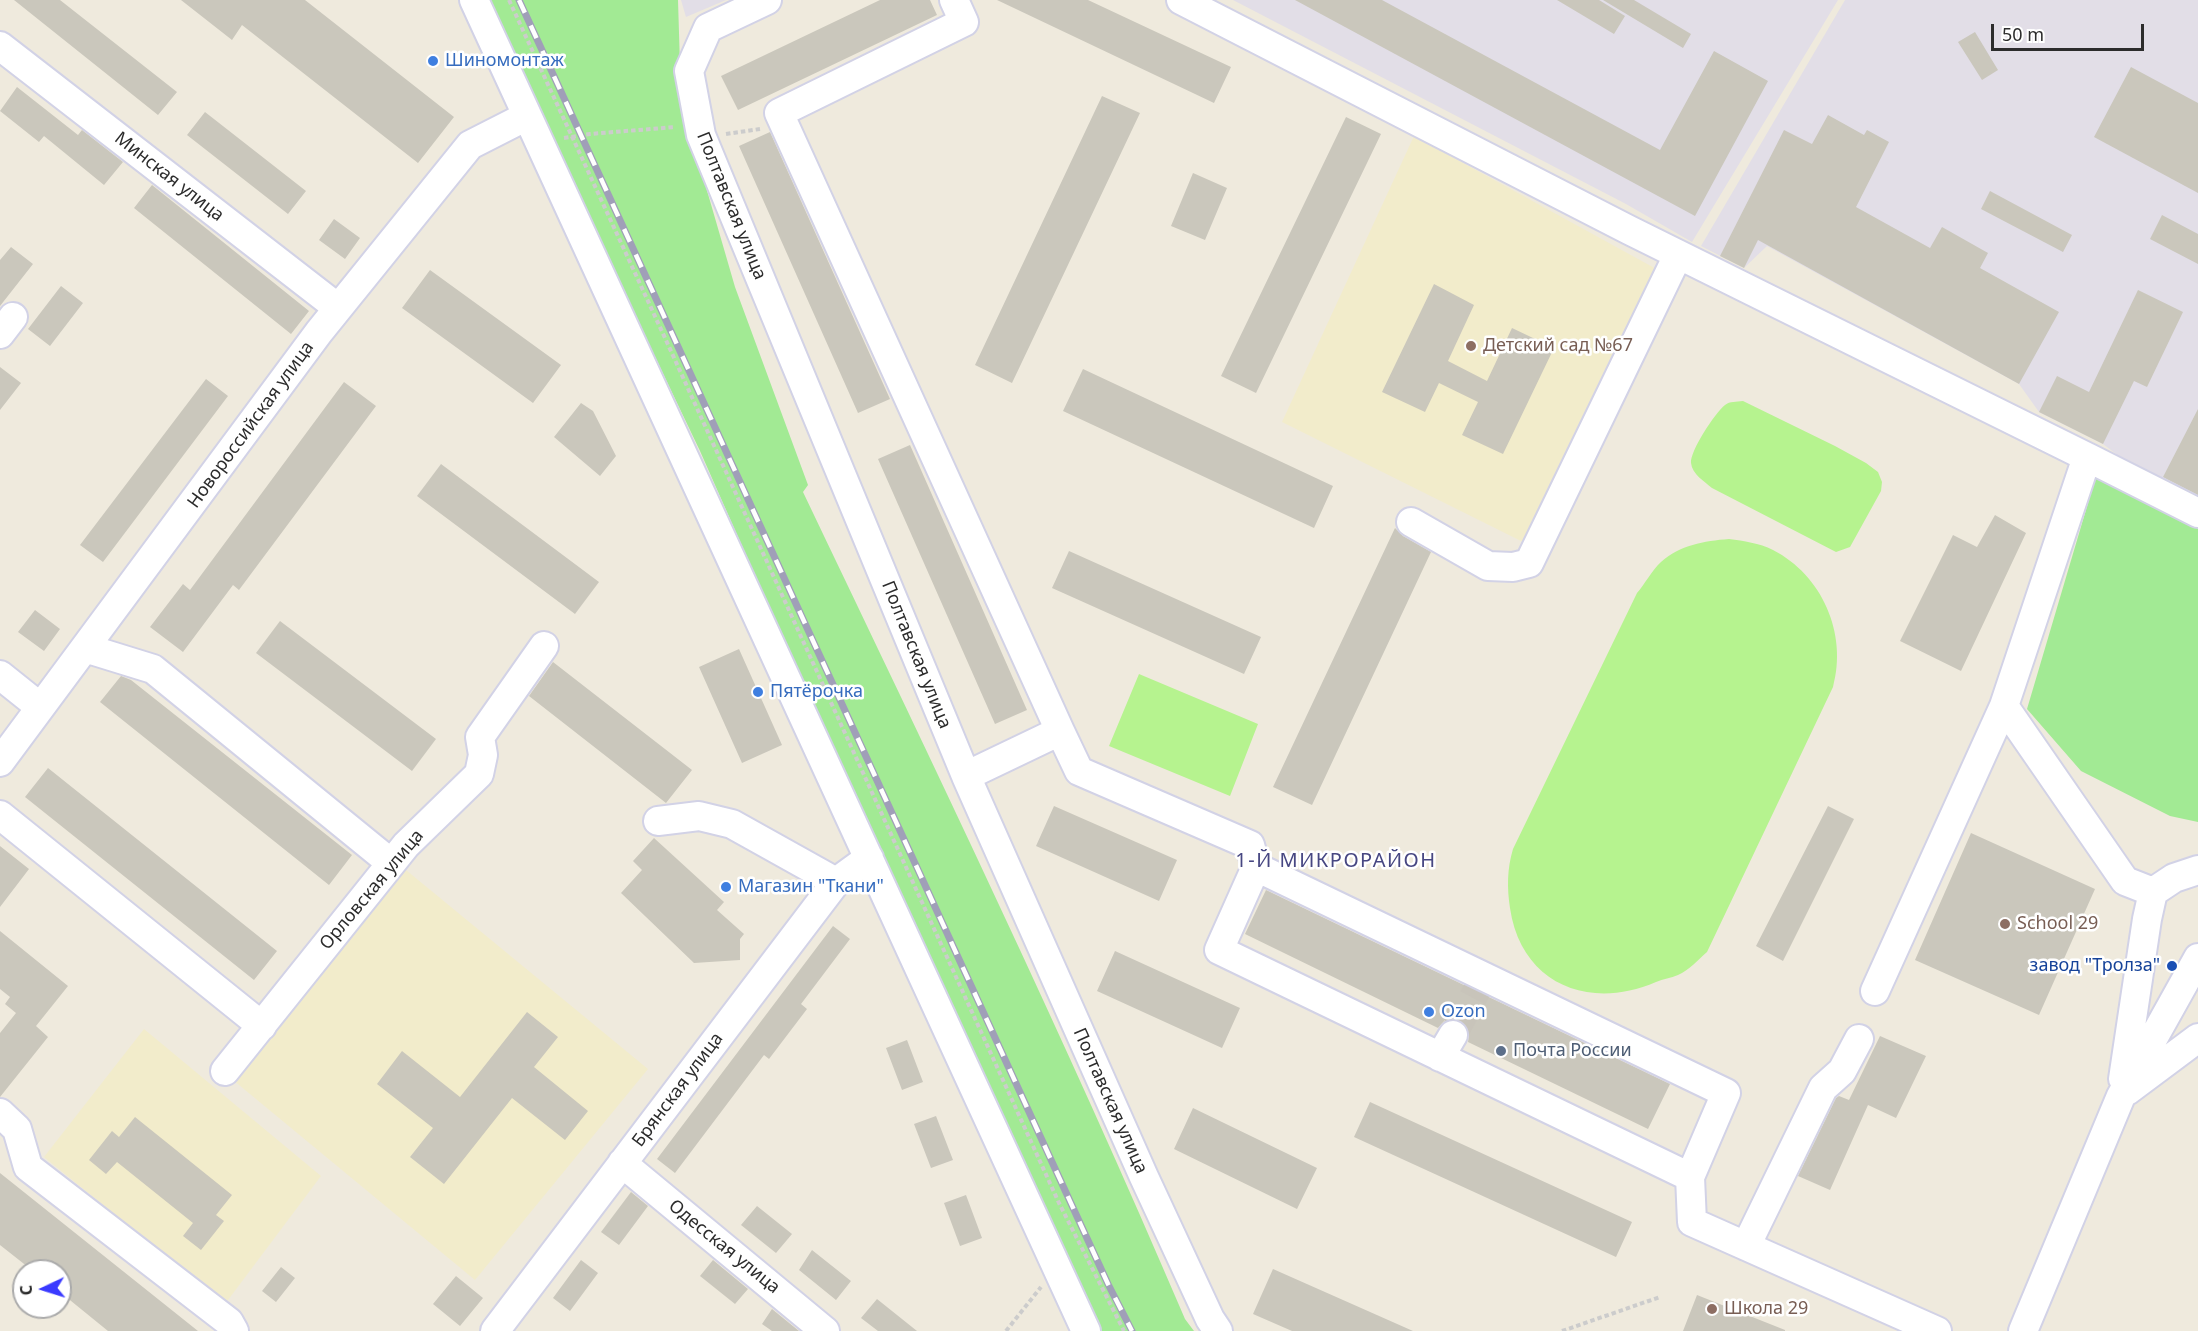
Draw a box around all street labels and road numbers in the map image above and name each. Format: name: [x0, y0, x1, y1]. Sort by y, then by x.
street label: Минская улица: [110, 128, 228, 226]
street label: Полтавская улица: [692, 129, 770, 283]
street label: Новороссийская улица: [183, 337, 319, 513]
street label: Полтавская улица: [877, 578, 955, 732]
street label: Орловская улица: [315, 826, 429, 954]
street label: Полтавская улица: [1068, 1025, 1152, 1177]
street label: Брянская улица: [628, 1029, 728, 1151]
street label: Одесская улица: [664, 1195, 784, 1299]

